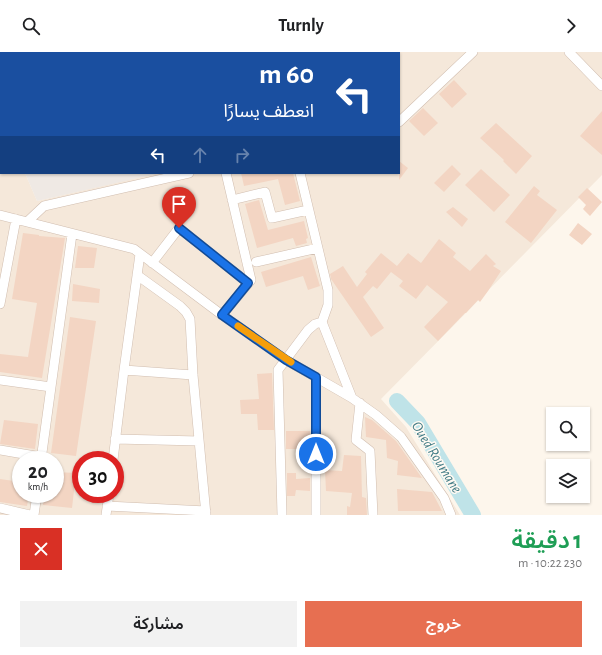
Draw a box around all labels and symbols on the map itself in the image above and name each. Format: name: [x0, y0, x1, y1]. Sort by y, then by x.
pin: [162, 187, 196, 228]
water label: Oued Roumane: [409, 419, 465, 496]
position arrow: [295, 433, 337, 475]
speed limit sign: 30: [72, 451, 124, 503]

